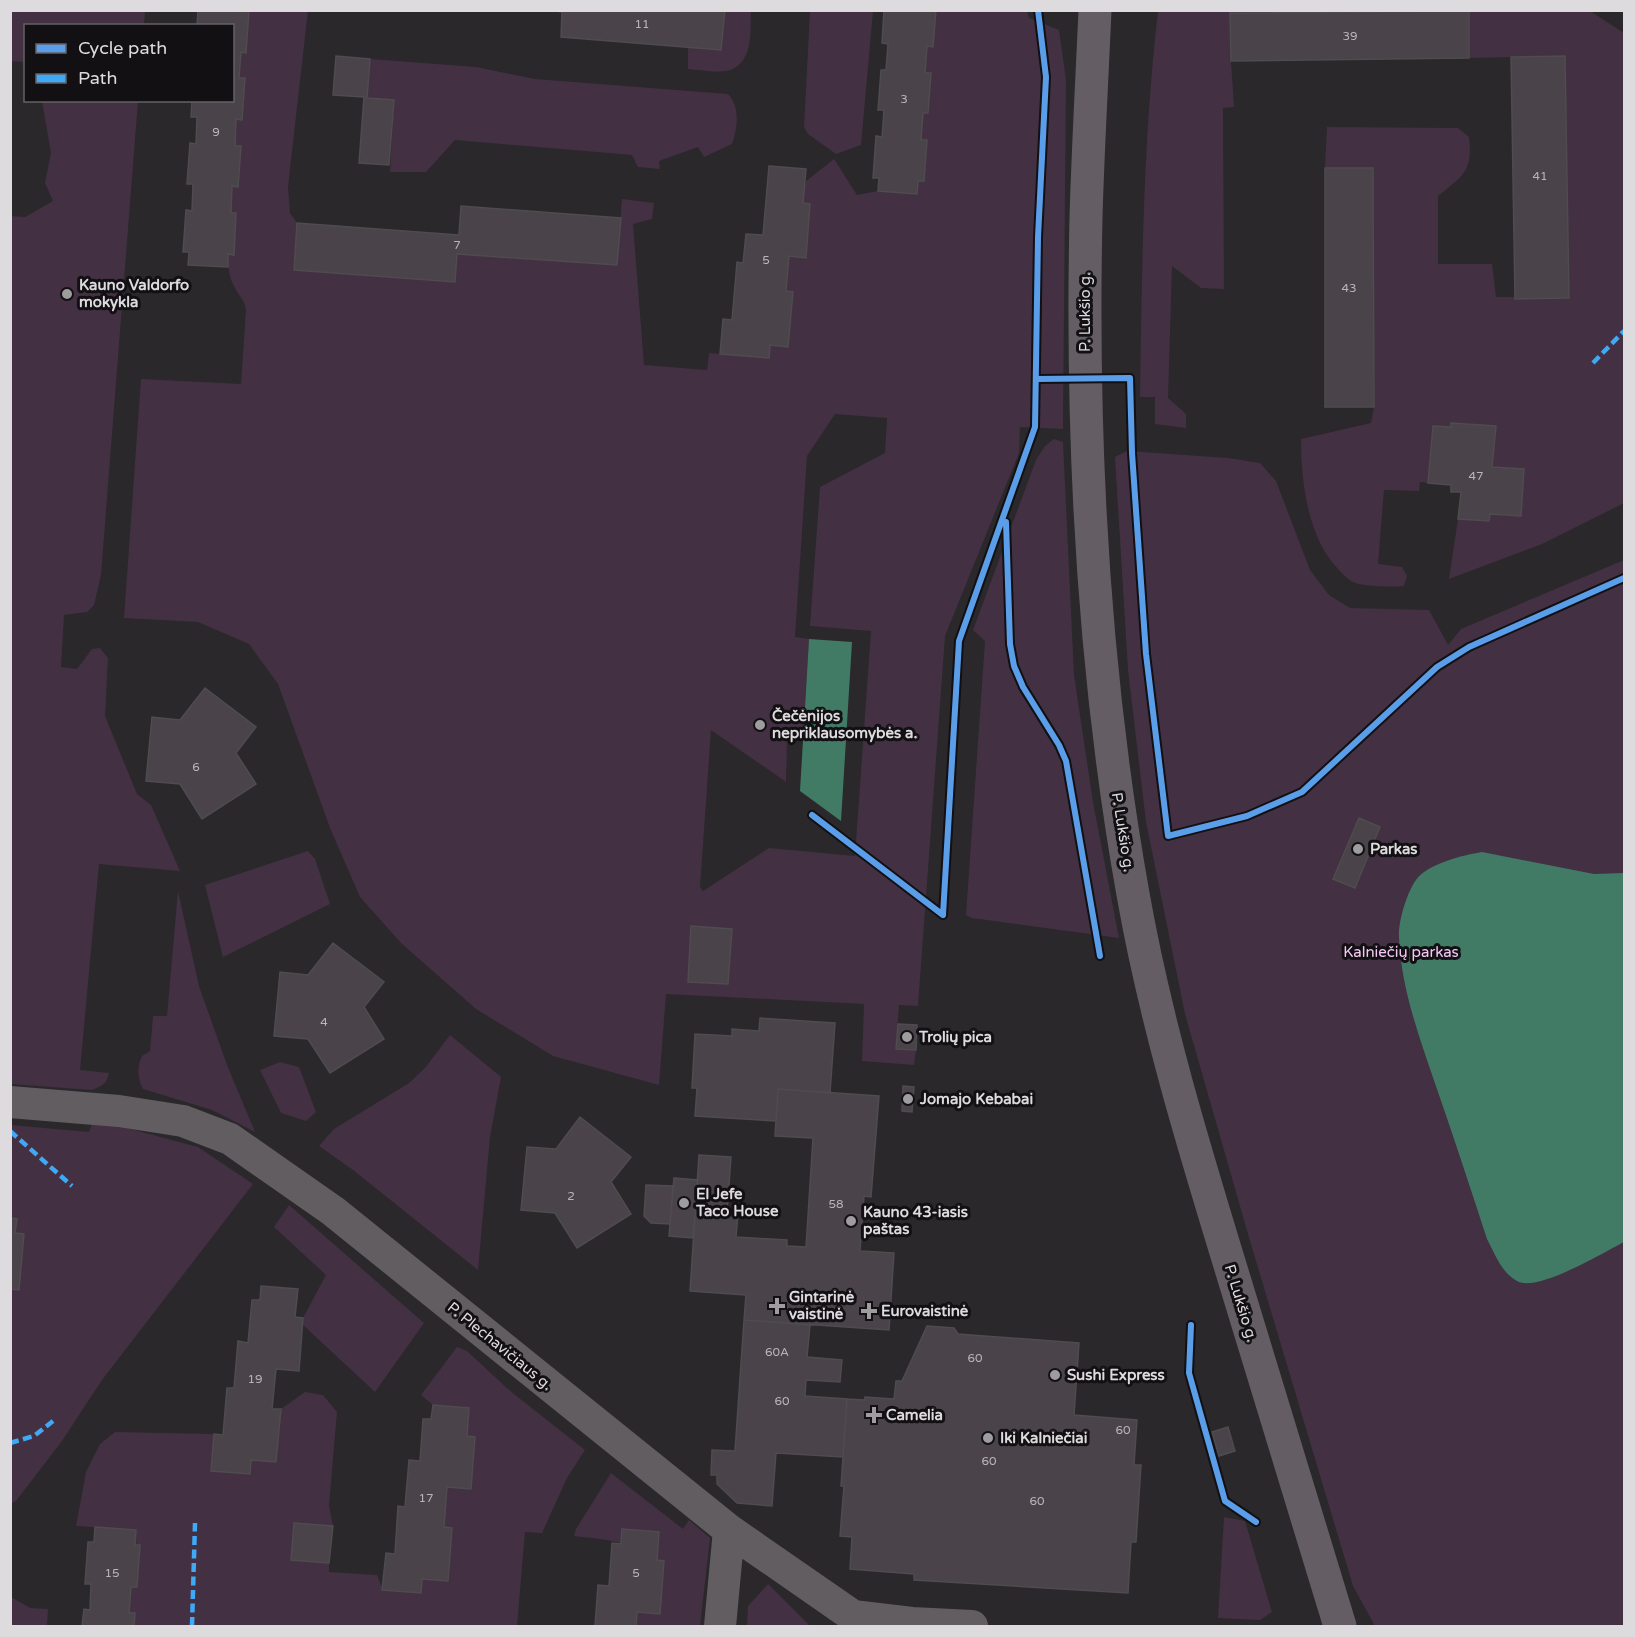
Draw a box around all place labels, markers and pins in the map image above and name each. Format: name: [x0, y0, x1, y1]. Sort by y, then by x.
place label: Kauno Valdorfo mokykla: [79, 276, 189, 312]
marker: Kauno Valdorfo mokykla: [60, 287, 74, 301]
place label: Čečėnijos nepriklausomybės a.: [772, 707, 917, 743]
marker: Čečėnijos nepriklausomybės a.: [753, 718, 767, 732]
place label: Parkas: [1370, 840, 1418, 858]
marker: Parkas: [1351, 842, 1365, 856]
place label: Trolių pica: [918, 1028, 992, 1047]
marker: Trolių pica: [900, 1030, 914, 1044]
place label: Jomajo Kebabai: [919, 1090, 1033, 1109]
marker: Jomajo Kebabai: [901, 1092, 915, 1106]
place label: El Jefe Taco House: [695, 1185, 779, 1220]
marker: El Jefe Taco House: [677, 1196, 691, 1210]
place label: Kauno 43-iasis paštas: [863, 1203, 968, 1239]
marker: Kauno 43-iasis paštas: [844, 1214, 858, 1228]
place label: Gintarinė vaistinė: [789, 1288, 855, 1323]
marker: Gintarinė vaistinė: [770, 1299, 784, 1313]
place label: Eurovaistinė: [881, 1302, 969, 1320]
marker: Eurovaistinė: [862, 1304, 876, 1318]
place label: Sushi Express: [1067, 1366, 1165, 1385]
marker: Sushi Express: [1048, 1368, 1062, 1382]
place label: Camelia: [886, 1406, 943, 1424]
marker: Camelia: [867, 1408, 881, 1422]
place label: Iki Kalniečiai: [1000, 1429, 1087, 1447]
marker: Iki Kalniečiai: [981, 1431, 995, 1445]

